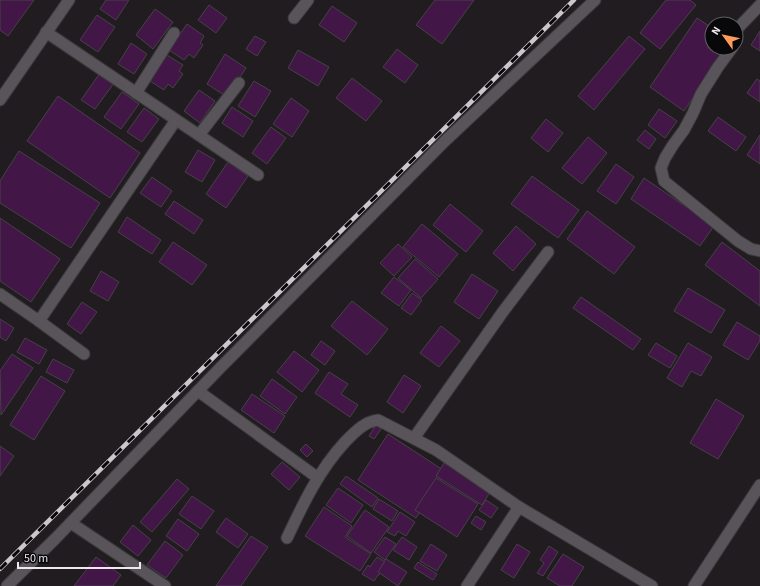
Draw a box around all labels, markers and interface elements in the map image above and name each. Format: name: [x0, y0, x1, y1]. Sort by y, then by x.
north arrow: [704, 16, 744, 56]
text: N: [708, 24, 724, 38]
scale bar: [18, 544, 140, 570]
text: 50 m: [24, 550, 48, 567]

